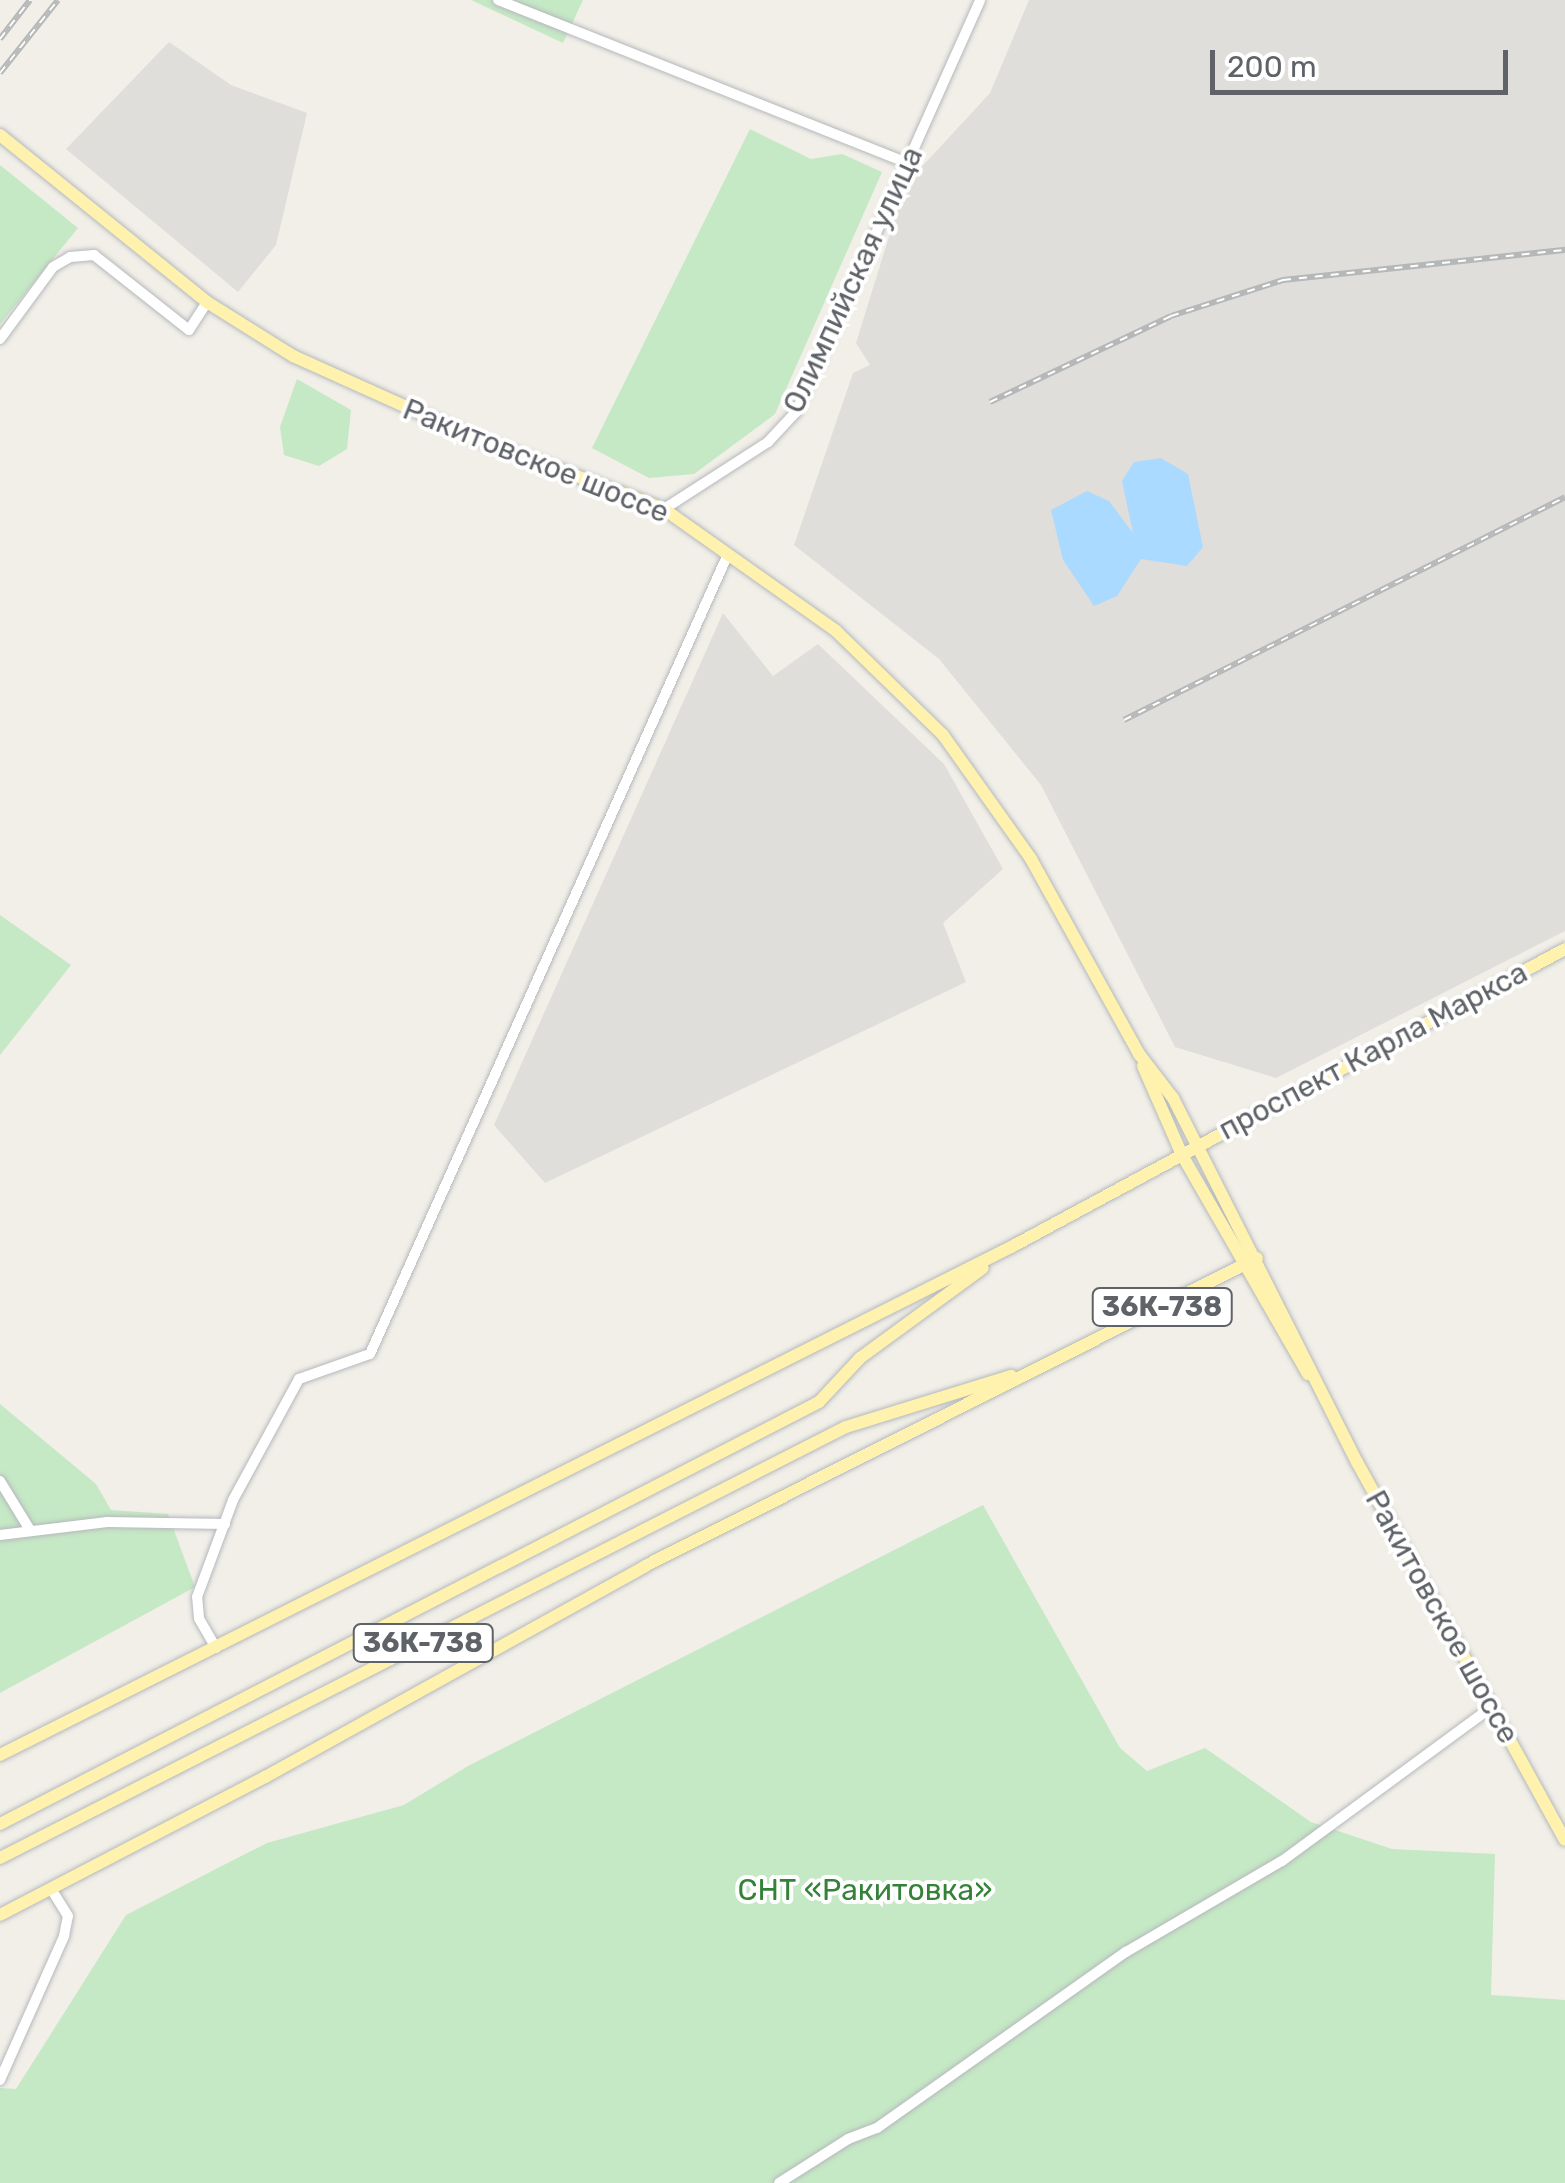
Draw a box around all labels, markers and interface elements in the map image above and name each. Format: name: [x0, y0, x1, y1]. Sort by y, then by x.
scale bar: [1215, 30, 1512, 92]
text: 200 m: [1227, 49, 1317, 85]
street label: Олимпийская улица: [776, 141, 930, 419]
street label: Ракитовское шоссе: [398, 391, 674, 531]
street label: проспект Карла Маркса: [1213, 954, 1533, 1148]
road number: 36К-738: [1090, 1284, 1234, 1330]
street label: Ракитовское шоссе: [1358, 1484, 1526, 1750]
road number: 36К-738: [350, 1620, 496, 1666]
park label: СНТ «Ракитовка»: [738, 1872, 992, 1908]

